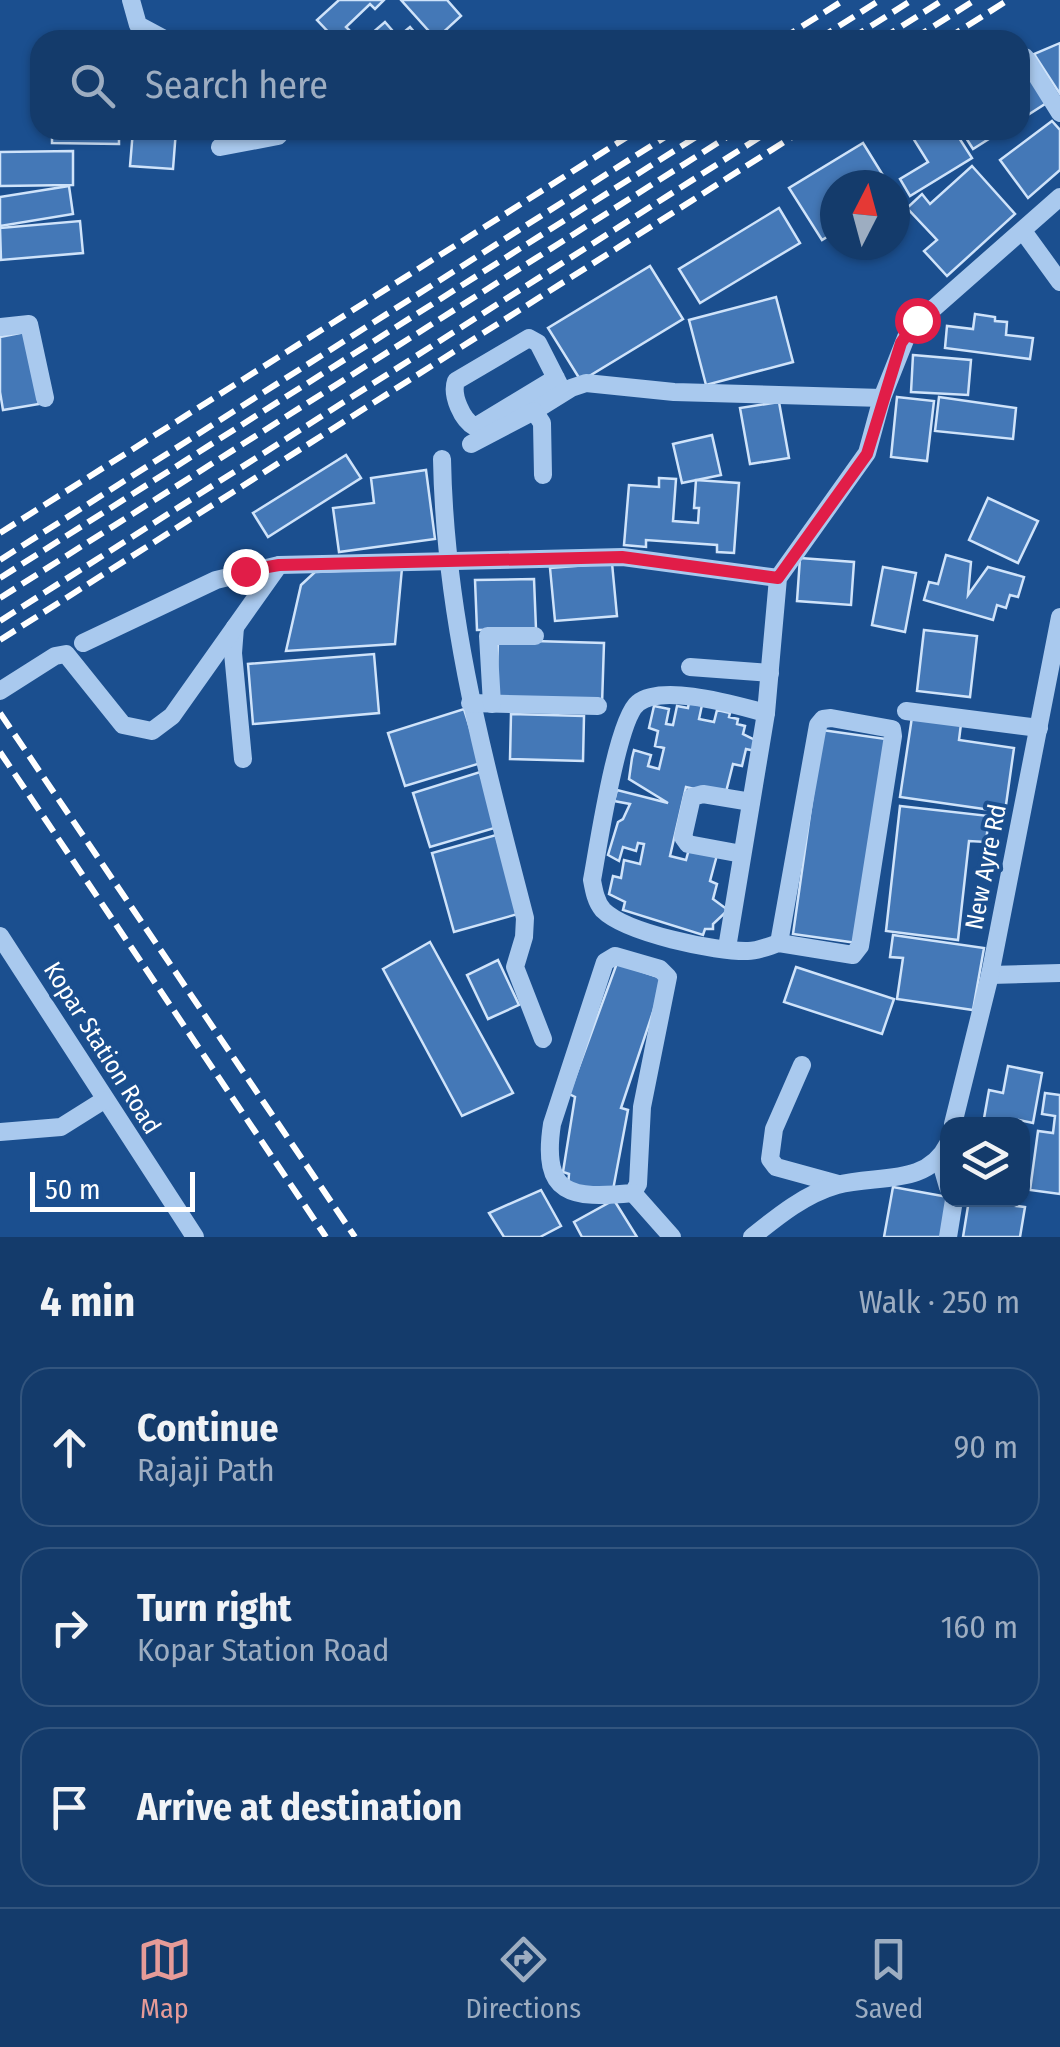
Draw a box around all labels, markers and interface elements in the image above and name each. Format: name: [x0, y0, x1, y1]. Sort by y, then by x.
search box: [30, 30, 1030, 140]
icon: search: [65, 58, 120, 113]
text: Search here: [145, 62, 328, 108]
north arrow: [820, 170, 910, 260]
route start: [895, 298, 941, 344]
route end: [223, 549, 269, 595]
street label: New Ayre Rd: [959, 802, 1013, 932]
street label: Kopar Station Road: [37, 956, 167, 1140]
map controls: [940, 1117, 1030, 1207]
button: layers: [940, 1117, 1030, 1207]
scale bar: [30, 1167, 195, 1212]
text: 50 m: [45, 1173, 101, 1206]
text: 4 min: [40, 1277, 135, 1327]
text: Walk · 250 m: [859, 1283, 1020, 1321]
text: Continue: [137, 1405, 278, 1451]
icon: ahead: [42, 1420, 97, 1475]
text: 90 m: [954, 1428, 1018, 1466]
text: Rajaji Path: [137, 1451, 275, 1489]
text: Turn right: [137, 1585, 291, 1631]
icon: right: [42, 1600, 97, 1655]
text: 160 m: [941, 1608, 1018, 1646]
text: Kopar Station Road: [137, 1631, 389, 1669]
icon: arrive: [42, 1780, 97, 1835]
text: Arrive at destination: [137, 1784, 462, 1830]
tab: Map: [137, 1932, 192, 2025]
tab: Directions: [465, 1932, 581, 2025]
tab: Saved: [855, 1932, 923, 2025]

